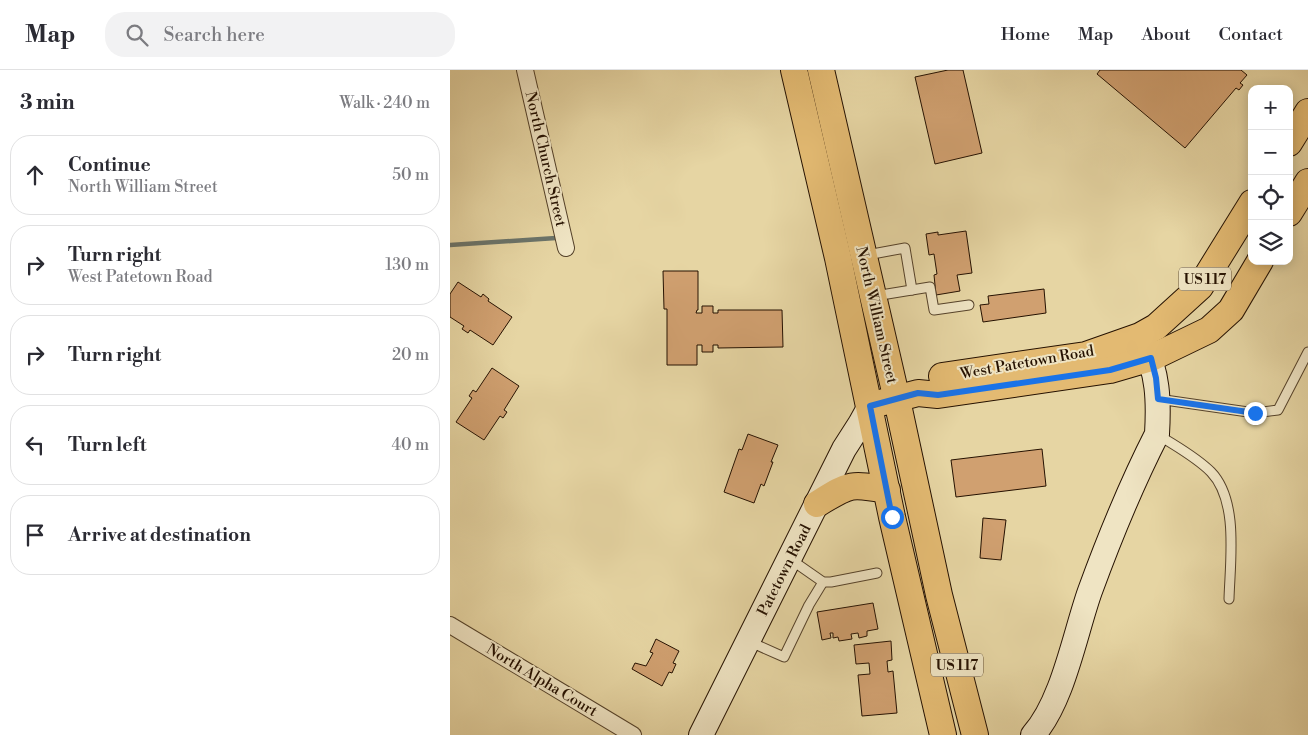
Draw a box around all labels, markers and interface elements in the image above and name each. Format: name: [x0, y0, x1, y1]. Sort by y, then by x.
search box: [105, 12, 455, 57]
text: Map: [25, 20, 75, 50]
icon: search: [123, 21, 151, 49]
text: Search here: [163, 23, 265, 47]
text: Home: [1001, 23, 1050, 46]
text: Map: [1078, 23, 1114, 46]
text: About: [1142, 23, 1191, 46]
text: Contact: [1219, 23, 1283, 46]
map controls: [1248, 85, 1293, 265]
button: +: [1248, 85, 1293, 130]
text: 3 min: [20, 90, 75, 116]
street label: North Church Street: [521, 90, 570, 229]
text: Walk · 240 m: [339, 93, 430, 113]
button: −: [1248, 130, 1293, 175]
text: Continue: [68, 153, 151, 177]
icon: ahead: [21, 161, 49, 189]
text: 50 m: [392, 165, 429, 185]
button: locate: [1248, 175, 1293, 220]
text: North William Street: [68, 177, 218, 197]
button: layers: [1248, 220, 1293, 265]
text: Turn right: [68, 243, 161, 267]
street label: North William Street: [851, 245, 902, 386]
icon: right: [21, 251, 49, 279]
text: 130 m: [385, 255, 429, 275]
text: West Patetown Road: [68, 267, 213, 287]
road number: US 117: [1179, 268, 1231, 290]
icon: right: [21, 341, 49, 369]
street label: West Patetown Road: [958, 341, 1096, 384]
text: Turn right: [68, 343, 161, 367]
text: 20 m: [392, 345, 429, 365]
route end: [1244, 402, 1267, 425]
icon: left: [21, 431, 49, 459]
text: Turn left: [68, 433, 147, 457]
text: 40 m: [392, 435, 429, 455]
route start: [881, 506, 904, 529]
icon: arrive: [21, 521, 49, 549]
street label: Patetown Road: [753, 521, 816, 619]
text: Arrive at destination: [68, 523, 251, 547]
street label: North Alpha Court: [483, 640, 601, 721]
road number: US 117: [931, 654, 983, 676]

